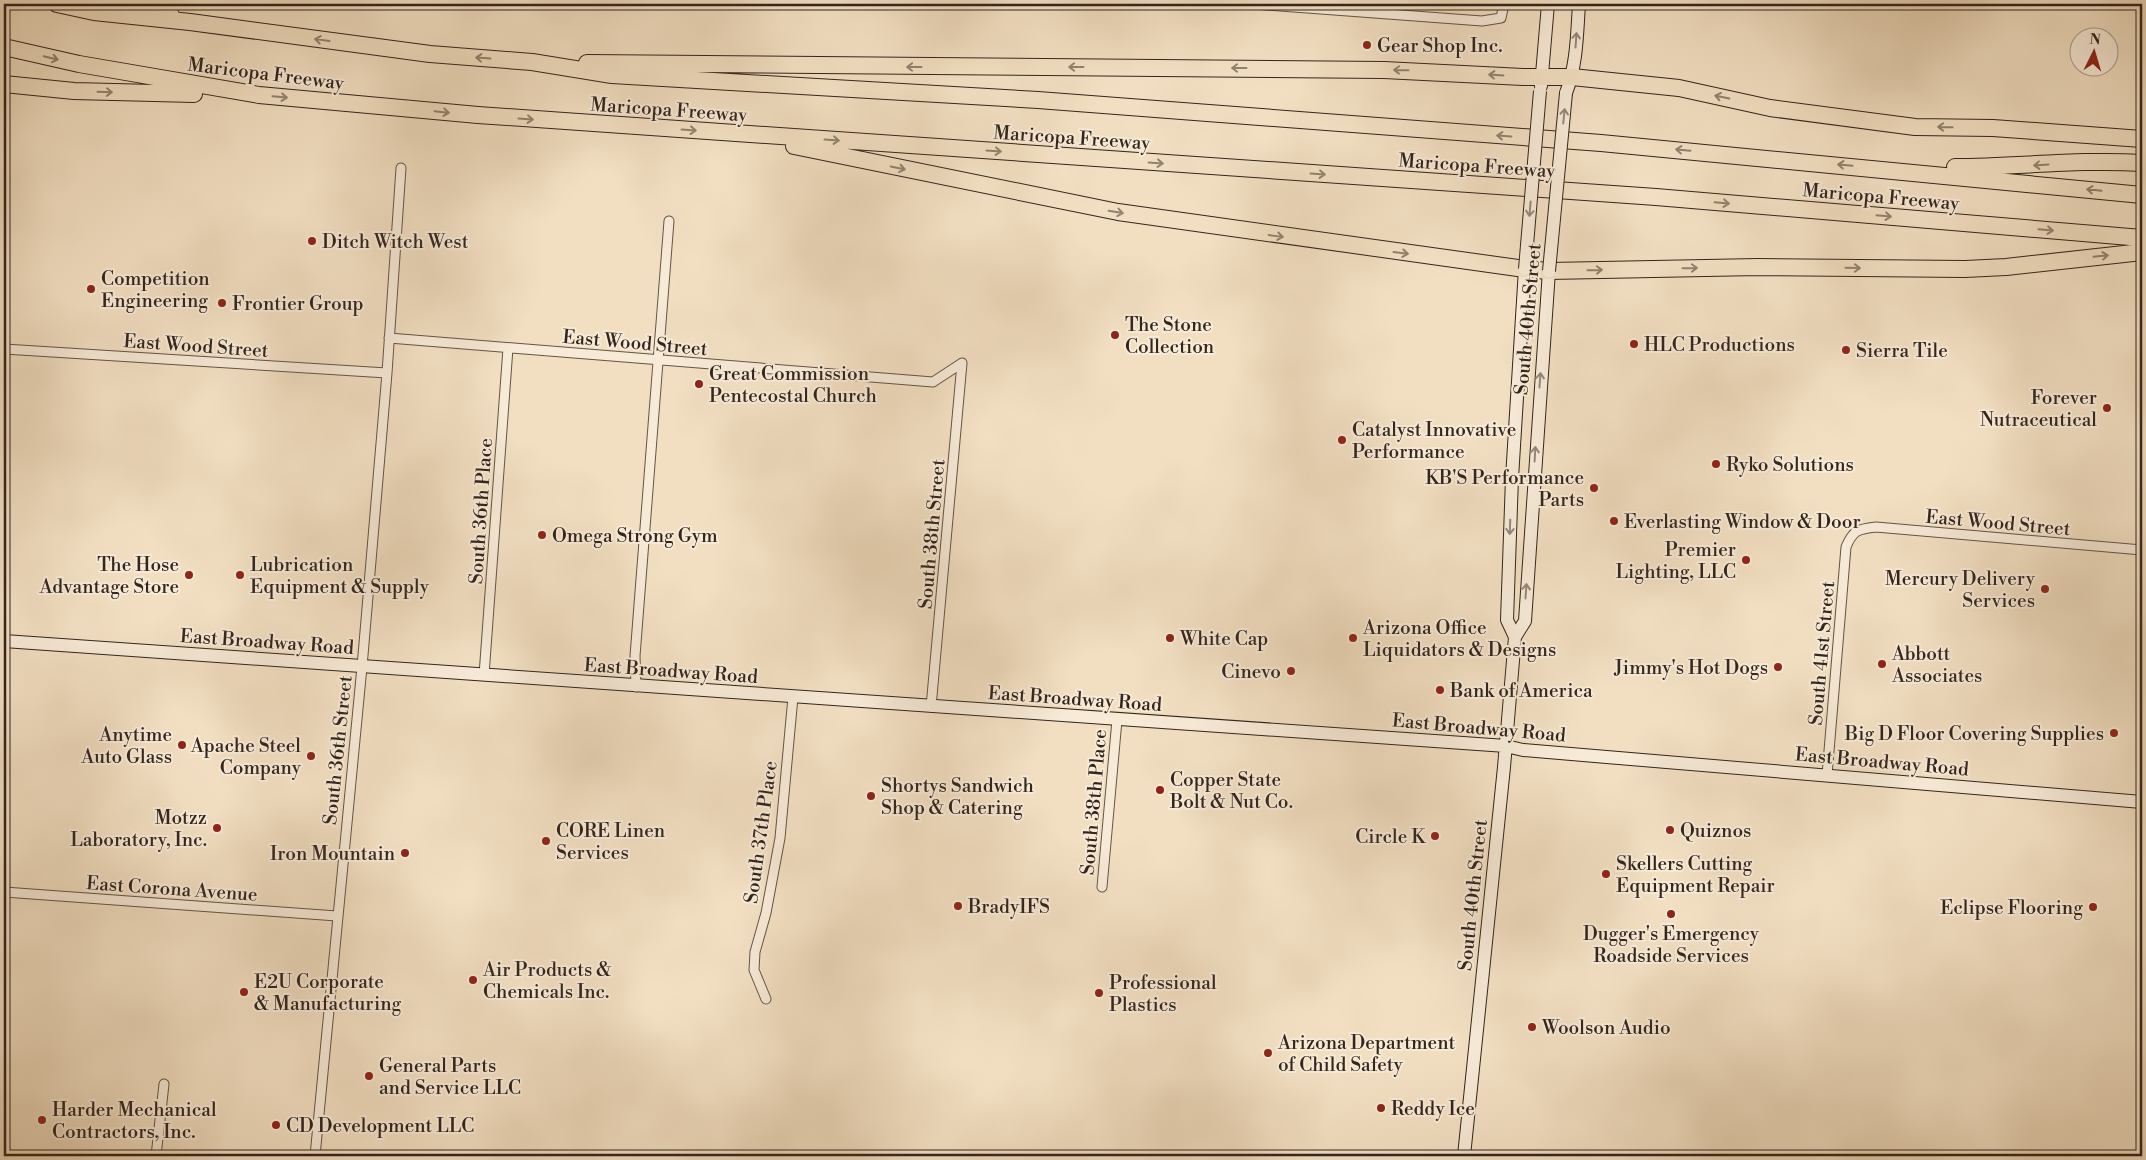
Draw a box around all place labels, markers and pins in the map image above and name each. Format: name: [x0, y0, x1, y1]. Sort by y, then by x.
place label: Gear Shop Inc.: [1377, 34, 1503, 58]
marker: Gear Shop Inc.: [1361, 39, 1373, 51]
place label: Ditch Witch West: [322, 230, 469, 254]
marker: Ditch Witch West: [306, 235, 318, 247]
place label: Competition Engineering: [101, 267, 210, 313]
marker: Competition Engineering: [85, 283, 97, 295]
place label: Frontier Group: [232, 292, 363, 316]
marker: Frontier Group: [216, 297, 228, 309]
place label: The Stone Collection: [1125, 313, 1214, 359]
marker: The Stone Collection: [1109, 329, 1121, 341]
place label: HLC Productions: [1644, 333, 1795, 357]
marker: HLC Productions: [1628, 338, 1640, 350]
place label: Sierra Tile: [1856, 339, 1948, 363]
marker: Sierra Tile: [1840, 344, 1852, 356]
place label: Great Commission Pentecostal Church: [709, 362, 877, 408]
marker: Great Commission Pentecostal Church: [693, 378, 705, 390]
place label: Forever Nutraceutical: [1980, 386, 2097, 432]
marker: Forever Nutraceutical: [2101, 402, 2113, 414]
place label: Catalyst Innovative Performance: [1352, 418, 1516, 464]
marker: Catalyst Innovative Performance: [1336, 434, 1348, 446]
place label: Ryko Solutions: [1726, 453, 1854, 477]
marker: Ryko Solutions: [1710, 458, 1722, 470]
place label: KB'S Performance Parts: [1425, 466, 1584, 512]
marker: KB'S Performance Parts: [1588, 482, 1600, 494]
place label: Everlasting Window & Door: [1624, 510, 1861, 534]
marker: Everlasting Window & Door: [1608, 515, 1620, 527]
place label: Omega Strong Gym: [552, 524, 718, 548]
marker: Omega Strong Gym: [536, 529, 548, 541]
place label: Premier Lighting, LLC: [1616, 538, 1736, 584]
place label: The Hose Advantage Store: [38, 553, 179, 599]
place label: Lubrication Equipment & Supply: [250, 553, 430, 599]
marker: Premier Lighting, LLC: [1740, 554, 1752, 566]
place label: Mercury Delivery Services: [1885, 567, 2036, 613]
marker: The Hose Advantage Store: [183, 569, 195, 581]
marker: Lubrication Equipment & Supply: [234, 569, 246, 581]
marker: Mercury Delivery Services: [2039, 583, 2051, 595]
place label: Arizona Office Liquidators & Designs: [1362, 616, 1556, 662]
place label: White Cap: [1179, 627, 1268, 651]
marker: White Cap: [1164, 632, 1176, 644]
marker: Arizona Office Liquidators & Designs: [1347, 632, 1359, 644]
place label: Abbott Associates: [1891, 642, 1982, 688]
place label: Jimmy's Hot Dogs: [1613, 656, 1768, 680]
marker: Abbott Associates: [1876, 658, 1888, 670]
place label: Cinevo: [1221, 660, 1281, 684]
marker: Jimmy's Hot Dogs: [1772, 661, 1784, 673]
marker: Cinevo: [1285, 665, 1297, 677]
place label: Bank of America: [1449, 679, 1593, 703]
marker: Bank of America: [1434, 684, 1446, 696]
place label: Big D Floor Covering Supplies: [1844, 722, 2104, 746]
place label: Anytime Auto Glass: [80, 723, 172, 769]
marker: Big D Floor Covering Supplies: [2108, 727, 2120, 739]
place label: Apache Steel Company: [190, 734, 302, 780]
marker: Anytime Auto Glass: [176, 739, 188, 751]
marker: Apache Steel Company: [305, 750, 317, 762]
place label: Copper State Bolt & Nut Co.: [1169, 768, 1293, 814]
place label: Shortys Sandwich Shop & Catering: [881, 774, 1034, 820]
marker: Copper State Bolt & Nut Co.: [1154, 784, 1166, 796]
marker: Shortys Sandwich Shop & Catering: [865, 790, 877, 802]
place label: Motzz Laboratory, Inc.: [70, 806, 207, 852]
place label: CORE Linen Services: [556, 819, 665, 865]
place label: Quiznos: [1680, 819, 1751, 843]
marker: Motzz Laboratory, Inc.: [211, 822, 223, 834]
marker: Quiznos: [1664, 824, 1676, 836]
place label: Circle K: [1355, 825, 1426, 849]
marker: Circle K: [1429, 830, 1441, 842]
marker: CORE Linen Services: [540, 835, 552, 847]
place label: Iron Mountain: [270, 842, 395, 866]
marker: Iron Mountain: [399, 847, 411, 859]
place label: Skellers Cutting Equipment Repair: [1616, 852, 1775, 898]
marker: Skellers Cutting Equipment Repair: [1600, 868, 1612, 880]
place label: BradyIFS: [967, 895, 1050, 919]
place label: Eclipse Flooring: [1940, 896, 2083, 920]
marker: BradyIFS: [952, 900, 964, 912]
marker: Eclipse Flooring: [2087, 901, 2099, 913]
marker: Dugger's Emergency Roadside Services: [1665, 908, 1677, 920]
place label: Dugger's Emergency Roadside Services: [1583, 922, 1760, 968]
place label: Air Products & Chemicals Inc.: [482, 958, 612, 1004]
place label: E2U Corporate & Manufacturing: [254, 970, 402, 1016]
place label: Professional Plastics: [1109, 971, 1217, 1017]
marker: Air Products & Chemicals Inc.: [467, 974, 479, 986]
marker: E2U Corporate & Manufacturing: [238, 986, 250, 998]
marker: Professional Plastics: [1093, 987, 1105, 999]
place label: Woolson Audio: [1541, 1016, 1671, 1040]
marker: Woolson Audio: [1526, 1021, 1538, 1033]
place label: Arizona Department of Child Safety: [1277, 1031, 1456, 1077]
marker: Arizona Department of Child Safety: [1262, 1047, 1274, 1059]
place label: General Parts and Service LLC: [379, 1054, 521, 1100]
marker: General Parts and Service LLC: [363, 1070, 375, 1082]
place label: Reddy Ice: [1391, 1097, 1475, 1121]
place label: Harder Mechanical Contractors, Inc.: [52, 1098, 217, 1144]
marker: Reddy Ice: [1375, 1102, 1387, 1114]
marker: Harder Mechanical Contractors, Inc.: [36, 1114, 48, 1126]
place label: CD Development LLC: [286, 1114, 474, 1138]
marker: CD Development LLC: [270, 1119, 282, 1131]

